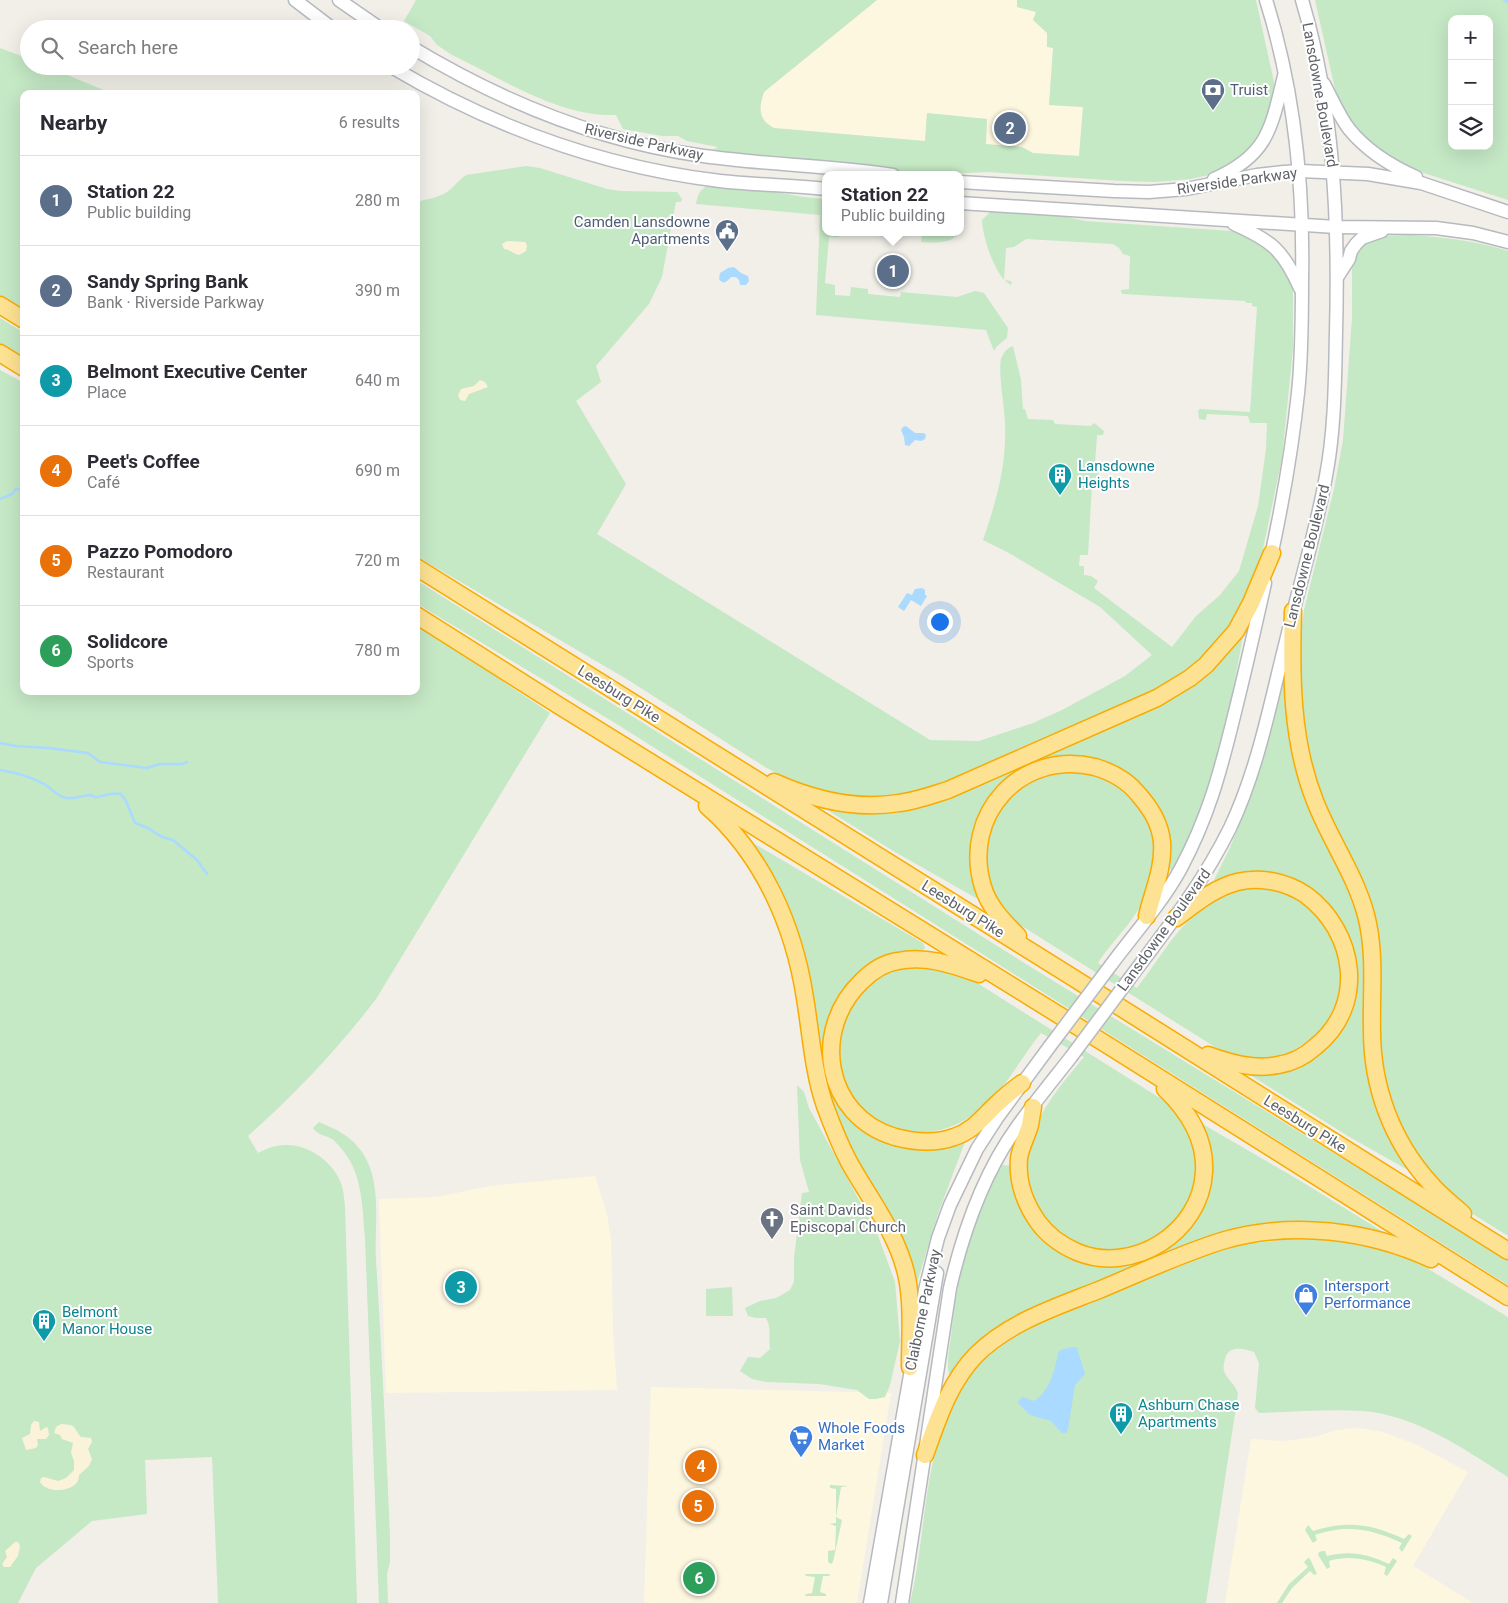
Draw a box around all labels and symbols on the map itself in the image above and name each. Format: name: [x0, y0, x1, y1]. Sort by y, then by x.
street label: Lansdowne Boulevard: [1298, 21, 1342, 169]
bank icon: Truist: [1200, 77, 1226, 111]
place label: Truist: [1230, 81, 1268, 99]
pin: 2: [994, 109, 1026, 147]
street label: Riverside Parkway: [583, 120, 705, 164]
street label: Riverside Parkway: [1176, 164, 1298, 198]
place label: Camden Lansdowne Apartments: [574, 213, 710, 248]
public building icon: Camden Lansdowne Apartments: [714, 218, 740, 252]
pin: 1: [877, 252, 909, 290]
place label: Lansdowne Heights: [1078, 457, 1155, 492]
building icon: Lansdowne Heights: [1047, 462, 1073, 496]
street label: Lansdowne Boulevard: [1280, 483, 1334, 629]
your location: [927, 609, 953, 635]
street label: Leesburg Pike: [574, 661, 664, 727]
street label: Lansdowne Boulevard: [1114, 865, 1214, 995]
street label: Leesburg Pike: [918, 876, 1008, 942]
street label: Leesburg Pike: [1260, 1091, 1350, 1157]
place label: Saint Davids Episcopal Church: [790, 1201, 906, 1236]
church icon: Saint Davids Episcopal Church: [759, 1206, 785, 1240]
street label: Claiborne Parkway: [901, 1248, 945, 1372]
pin: 3: [445, 1268, 477, 1306]
place label: Intersport Performance: [1324, 1277, 1411, 1312]
shop icon: Intersport Performance: [1293, 1282, 1319, 1316]
place label: Belmont Manor House: [62, 1303, 152, 1338]
building icon: Belmont Manor House: [31, 1308, 57, 1342]
place label: Ashburn Chase Apartments: [1138, 1396, 1239, 1431]
building icon: Ashburn Chase Apartments: [1108, 1401, 1134, 1435]
place label: Whole Foods Market: [818, 1419, 905, 1454]
supermarket icon: Whole Foods Market: [788, 1424, 814, 1458]
pin: 4: [685, 1447, 717, 1485]
pin: 5: [682, 1487, 714, 1525]
pin: 6: [683, 1559, 715, 1597]

